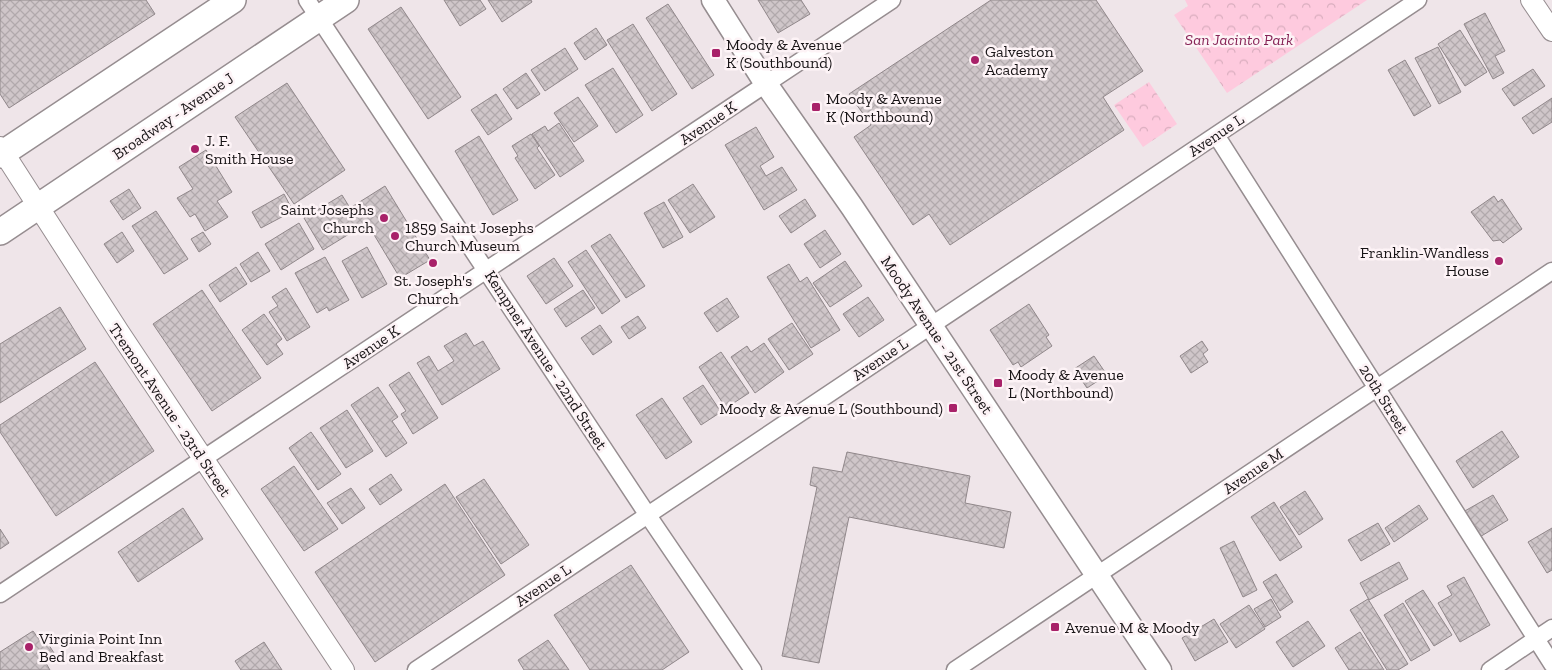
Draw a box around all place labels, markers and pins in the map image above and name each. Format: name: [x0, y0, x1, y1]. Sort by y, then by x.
place label: Moody & Avenue K (Southbound): [726, 35, 842, 72]
place label: Galveston Academy: [985, 42, 1054, 79]
marker: Moody & Avenue K (Southbound): [710, 47, 722, 59]
marker: Galveston Academy: [969, 54, 981, 66]
place label: Moody & Avenue K (Northbound): [826, 89, 942, 126]
marker: Moody & Avenue K (Northbound): [810, 101, 822, 113]
place label: J. F. Smith House: [205, 131, 294, 168]
marker: J. F. Smith House: [189, 143, 201, 155]
place label: Saint Josephs Church: [280, 200, 374, 237]
marker: Saint Josephs Church: [378, 212, 390, 224]
place label: 1859 Saint Josephs Church Museum: [405, 218, 534, 255]
marker: 1859 Saint Josephs Church Museum: [389, 230, 401, 242]
place label: Franklin-Wandless House: [1360, 243, 1489, 280]
marker: Franklin-Wandless House: [1493, 255, 1505, 267]
marker: St. Joseph's Church: [427, 257, 439, 269]
place label: St. Joseph's Church: [394, 271, 472, 308]
place label: Moody & Avenue L (Northbound): [1008, 365, 1124, 402]
marker: Moody & Avenue L (Northbound): [992, 377, 1004, 389]
place label: Moody & Avenue L (Southbound): [719, 399, 943, 418]
marker: Moody & Avenue L (Southbound): [947, 402, 959, 414]
place label: Avenue M & Moody: [1065, 618, 1200, 637]
marker: Avenue M & Moody: [1049, 621, 1061, 633]
place label: Virginia Point Inn Bed and Breakfast: [38, 629, 164, 666]
marker: Virginia Point Inn Bed and Breakfast: [23, 641, 35, 653]

